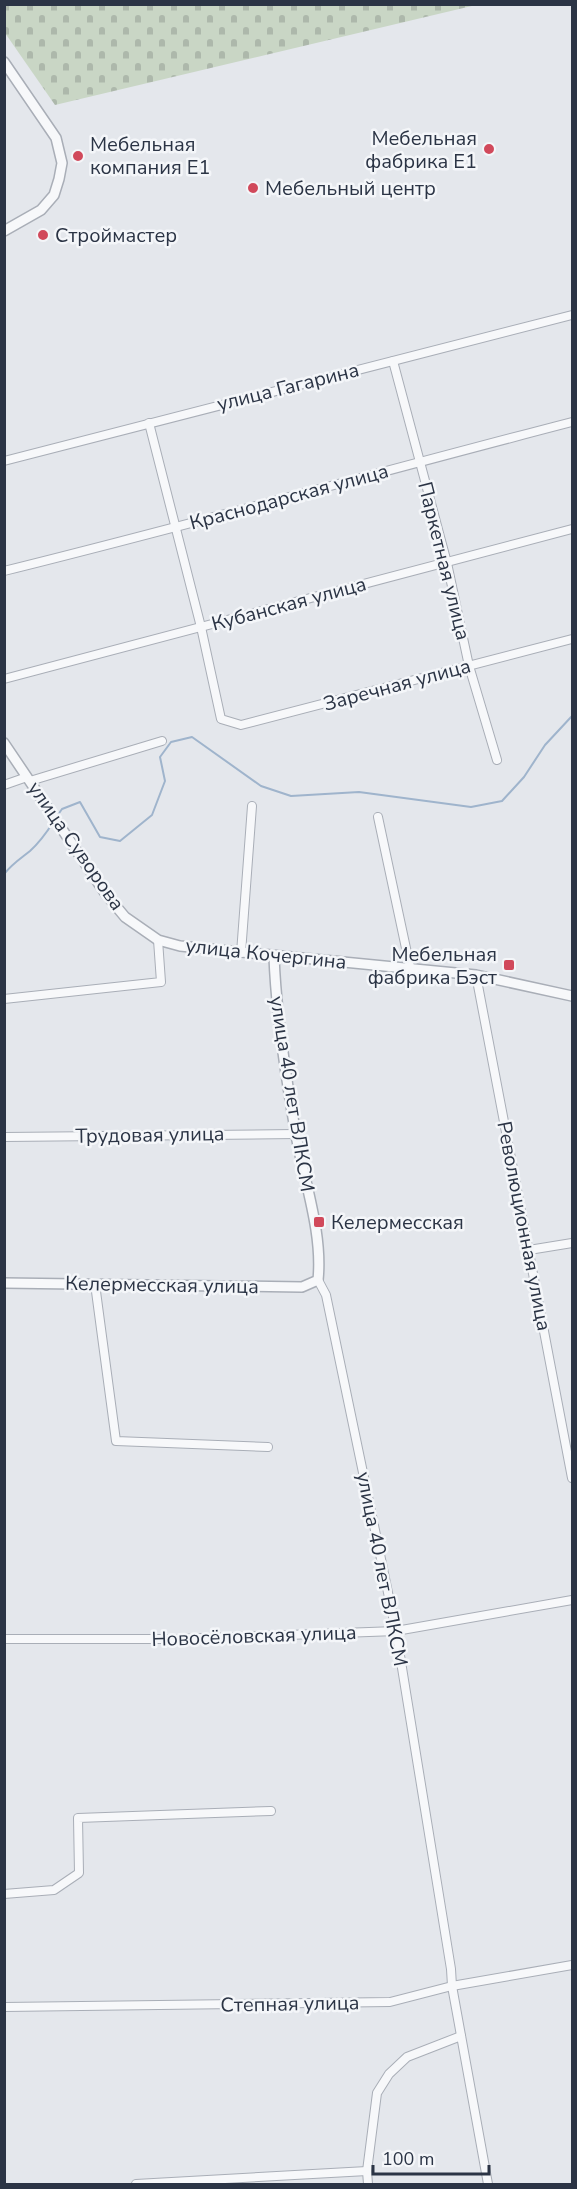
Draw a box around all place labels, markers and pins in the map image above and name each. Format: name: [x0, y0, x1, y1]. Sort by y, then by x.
place label: Мебельная фабрика Е1: [365, 125, 477, 175]
place label: Мебельная компания Е1: [90, 131, 210, 181]
marker: Мебельная фабрика Е1: [482, 142, 496, 156]
marker: Мебельная компания Е1: [71, 149, 85, 163]
place label: Мебельный центр: [265, 175, 436, 202]
marker: Мебельный центр: [246, 181, 260, 195]
place label: Строймастер: [55, 222, 177, 249]
marker: Строймастер: [36, 228, 50, 242]
place label: Мебельная фабрика Бэст: [368, 941, 497, 991]
marker: Мебельная фабрика Бэст: [502, 958, 516, 972]
place label: Келермесская: [331, 1209, 464, 1236]
marker: Келермесская: [312, 1215, 326, 1229]

